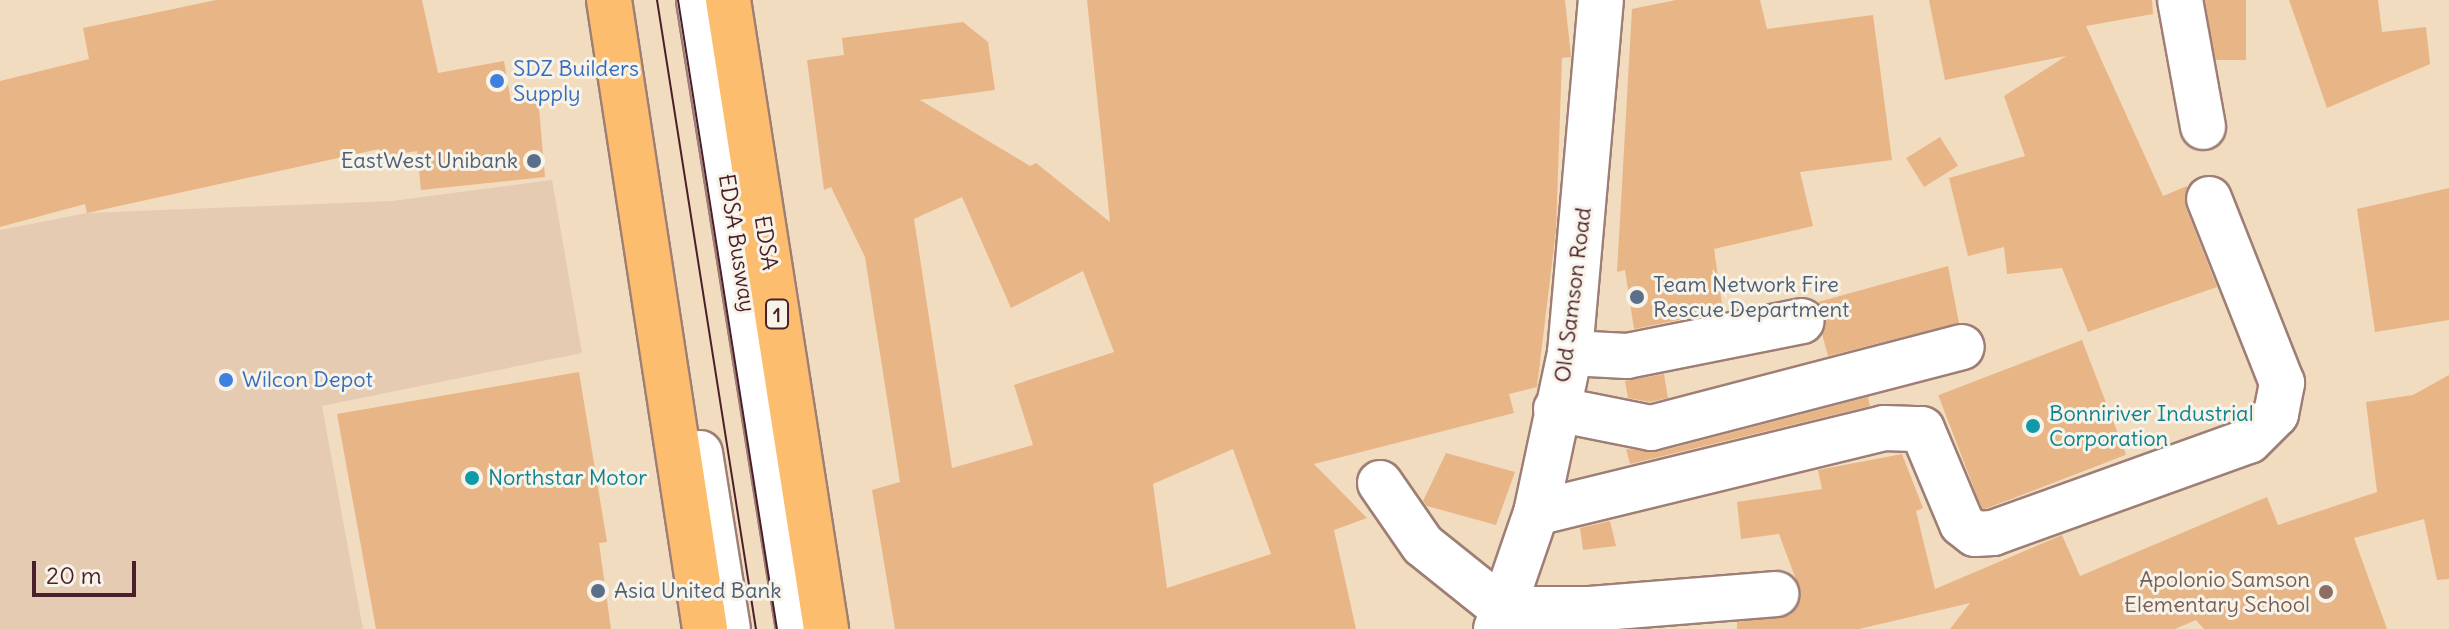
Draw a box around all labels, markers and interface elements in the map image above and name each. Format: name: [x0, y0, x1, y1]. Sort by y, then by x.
place label: SDZ Builders Supply: [513, 55, 639, 106]
marker: SDZ Builders Supply: [488, 72, 506, 90]
place label: EastWest Unibank: [341, 148, 518, 174]
marker: EastWest Unibank: [525, 152, 543, 170]
street label: EDSA Busway: [713, 172, 761, 314]
street label: Old Samson Road: [1549, 206, 1597, 384]
street label: EDSA: [749, 214, 783, 272]
place label: Team Network Fire Rescue Department: [1653, 271, 1849, 322]
marker: Team Network Fire Rescue Department: [1628, 288, 1646, 306]
road number: 1: [765, 298, 789, 330]
place label: Wilcon Depot: [242, 367, 373, 393]
marker: Wilcon Depot: [217, 371, 235, 389]
place label: Bonniriver Industrial Corporation: [2049, 400, 2254, 452]
marker: Bonniriver Industrial Corporation: [2024, 417, 2042, 435]
place label: Northstar Motor: [488, 465, 647, 491]
marker: Northstar Motor: [463, 469, 481, 487]
scale bar: [36, 545, 140, 595]
text: 20 m: [46, 560, 102, 590]
place label: Apolonio Samson Elementary School: [2124, 566, 2310, 618]
place label: Asia United Bank: [614, 578, 781, 604]
marker: Asia United Bank: [589, 582, 607, 600]
marker: Apolonio Samson Elementary School: [2317, 583, 2335, 601]

